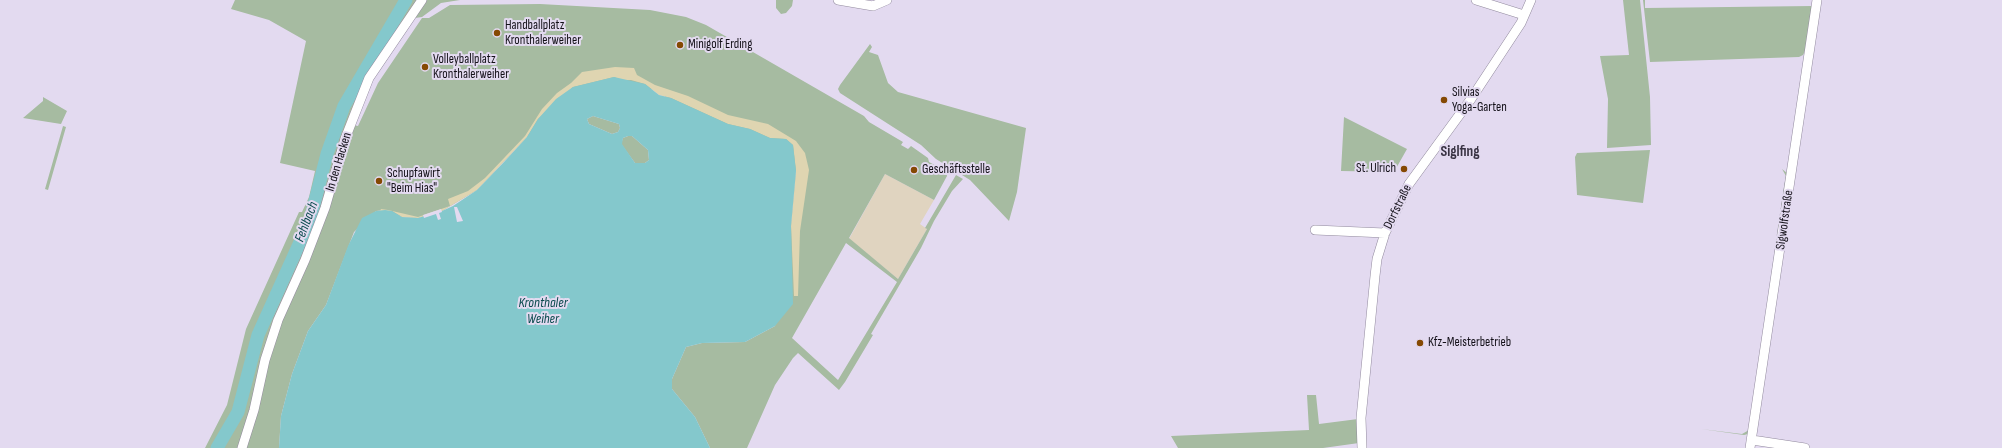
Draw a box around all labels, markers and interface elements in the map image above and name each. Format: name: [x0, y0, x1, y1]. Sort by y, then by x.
place label: Handballplatz Kronthalerweiher: [505, 18, 581, 49]
marker: Handballplatz Kronthalerweiher: [492, 28, 502, 38]
place label: Minigolf Erding: [688, 37, 752, 53]
marker: Minigolf Erding: [675, 40, 685, 50]
place label: Volleyballplatz Kronthalerweiher: [433, 52, 509, 83]
marker: Volleyballplatz Kronthalerweiher: [420, 62, 430, 72]
place label: Silvias Yoga-Garten: [1452, 85, 1507, 116]
marker: Silvias Yoga-Garten: [1439, 95, 1449, 105]
street label: In den Hacken: [323, 131, 355, 193]
district label: Siglfing: [1440, 143, 1480, 161]
place label: St. Ulrich: [1356, 161, 1396, 177]
place label: Geschäftsstelle: [922, 162, 990, 178]
marker: St. Ulrich: [1399, 164, 1409, 174]
marker: Geschäftsstelle: [909, 165, 919, 175]
place label: Schupfawirt "Beim Hias": [387, 166, 440, 197]
marker: Schupfawirt "Beim Hias": [374, 176, 384, 186]
street label: Dorfstraße: [1381, 182, 1415, 232]
street label: Sigwolfstraße: [1773, 189, 1797, 251]
water label: Fehlbach: [292, 200, 322, 244]
water label: Kronthaler Weiher: [518, 295, 568, 328]
place label: Kfz-Meisterbetrieb: [1428, 335, 1511, 351]
marker: Kfz-Meisterbetrieb: [1415, 338, 1425, 348]

